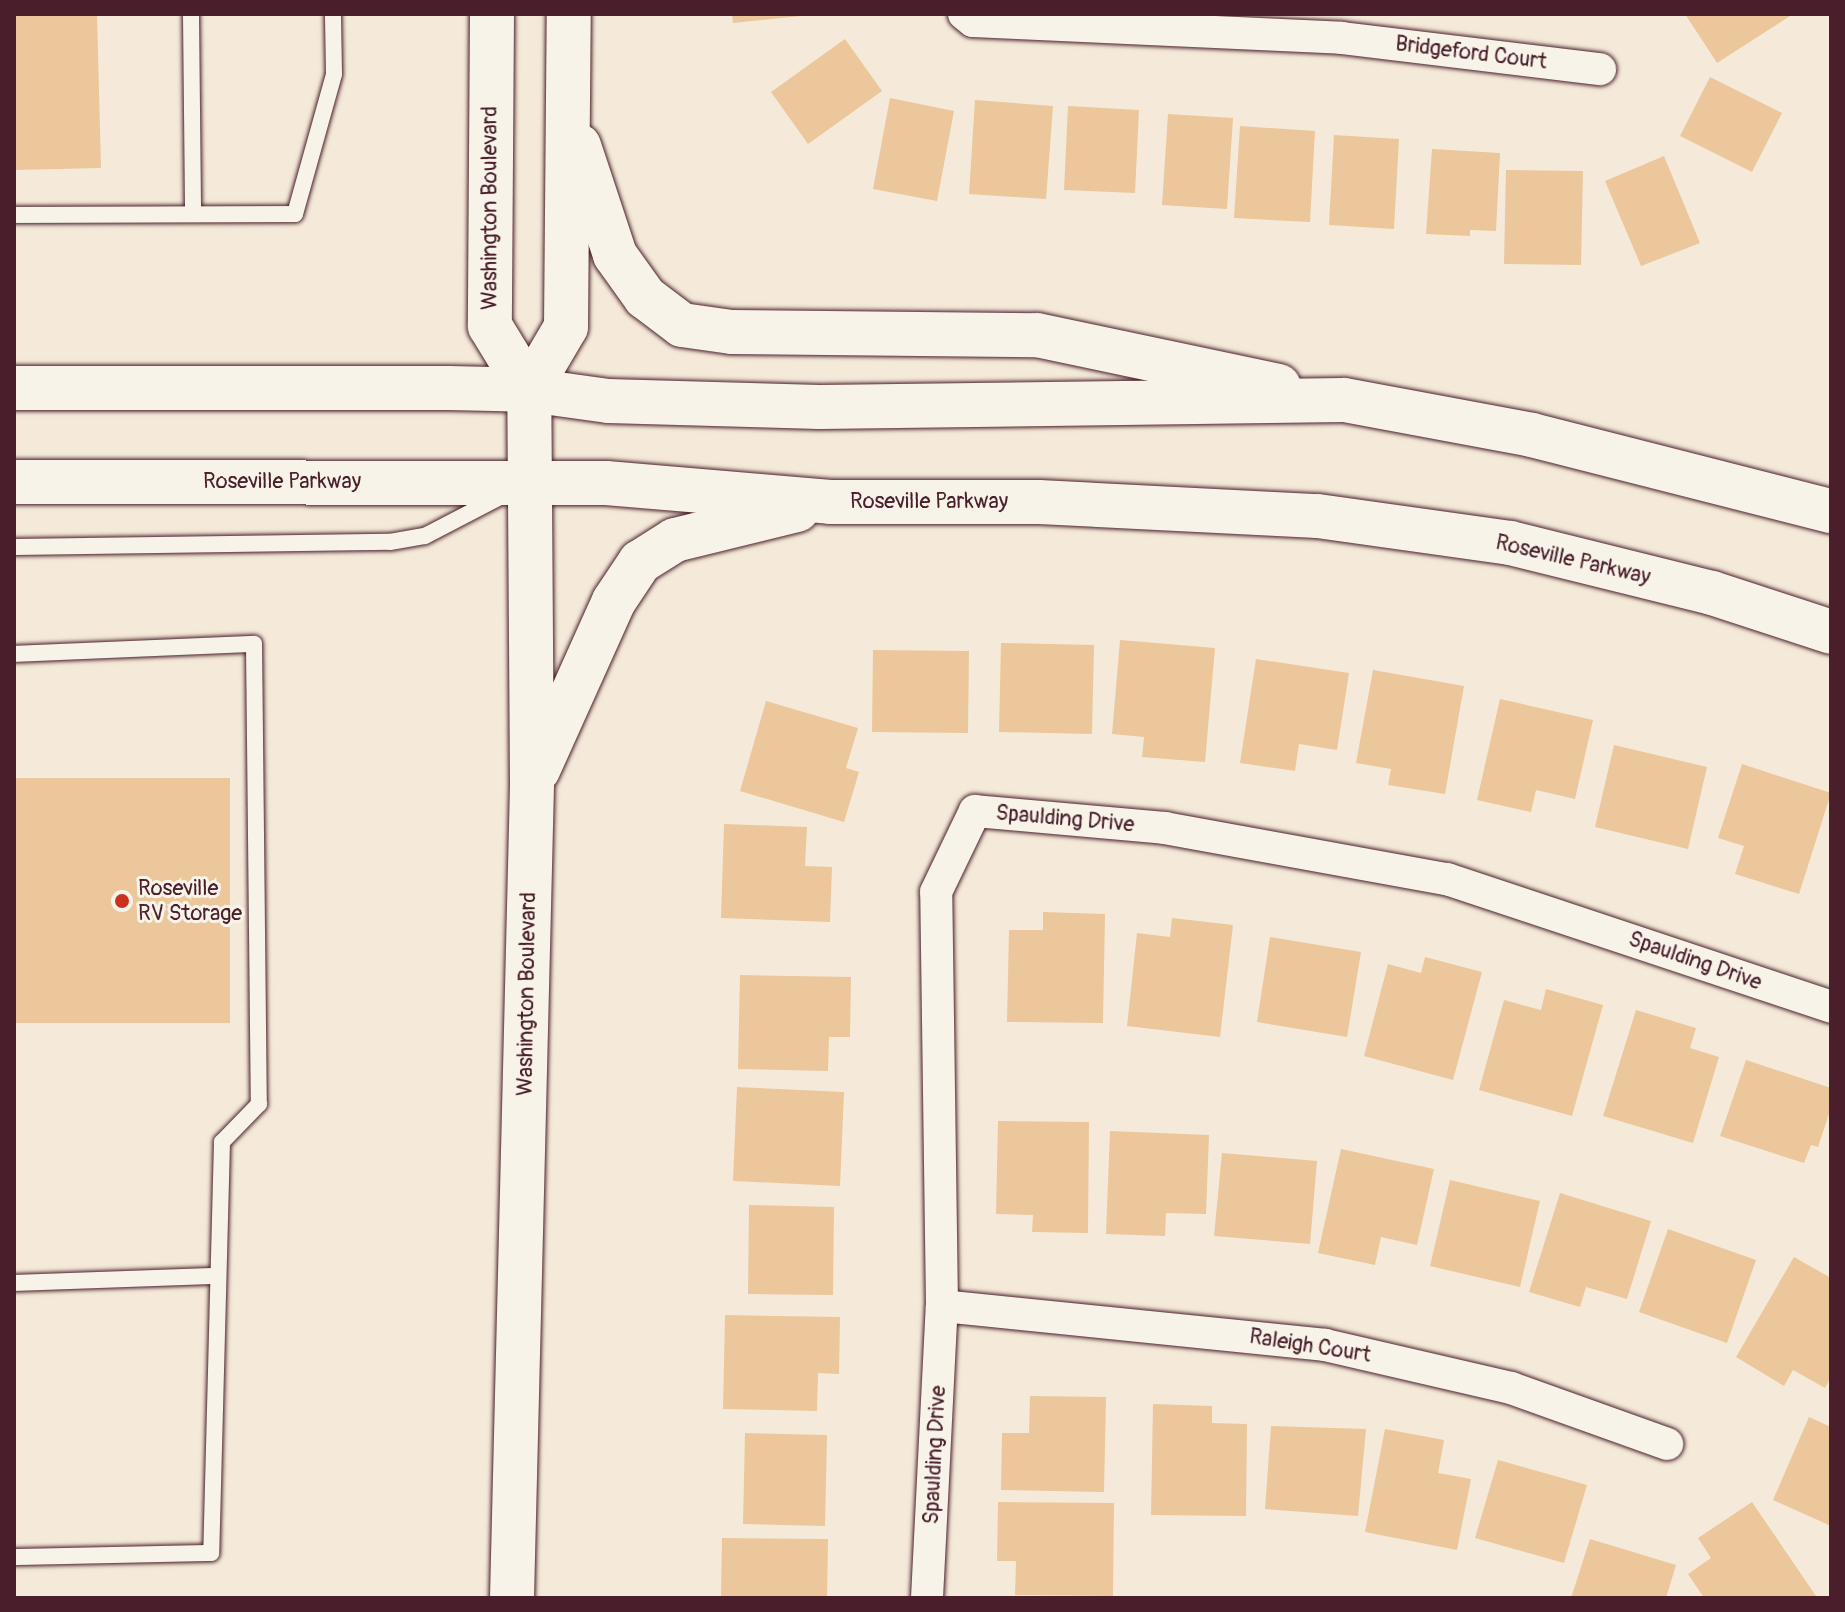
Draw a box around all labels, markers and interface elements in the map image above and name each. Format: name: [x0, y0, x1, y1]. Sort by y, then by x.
street label: Bridgeford Court: [1394, 31, 1548, 75]
street label: Washington Boulevard: [477, 106, 503, 310]
street label: Roseville Parkway: [203, 469, 361, 495]
street label: Roseville Parkway: [850, 489, 1008, 515]
street label: Roseville Parkway: [1493, 529, 1653, 591]
street label: Spaulding Drive: [995, 800, 1135, 838]
place label: Roseville RV Storage: [138, 875, 242, 926]
marker: Roseville RV Storage: [113, 892, 131, 910]
street label: Washington Boulevard: [512, 892, 542, 1096]
street label: Spaulding Drive: [1625, 926, 1765, 996]
street label: Raleigh Court: [1247, 1323, 1373, 1369]
street label: Spaulding Drive: [918, 1385, 952, 1525]

